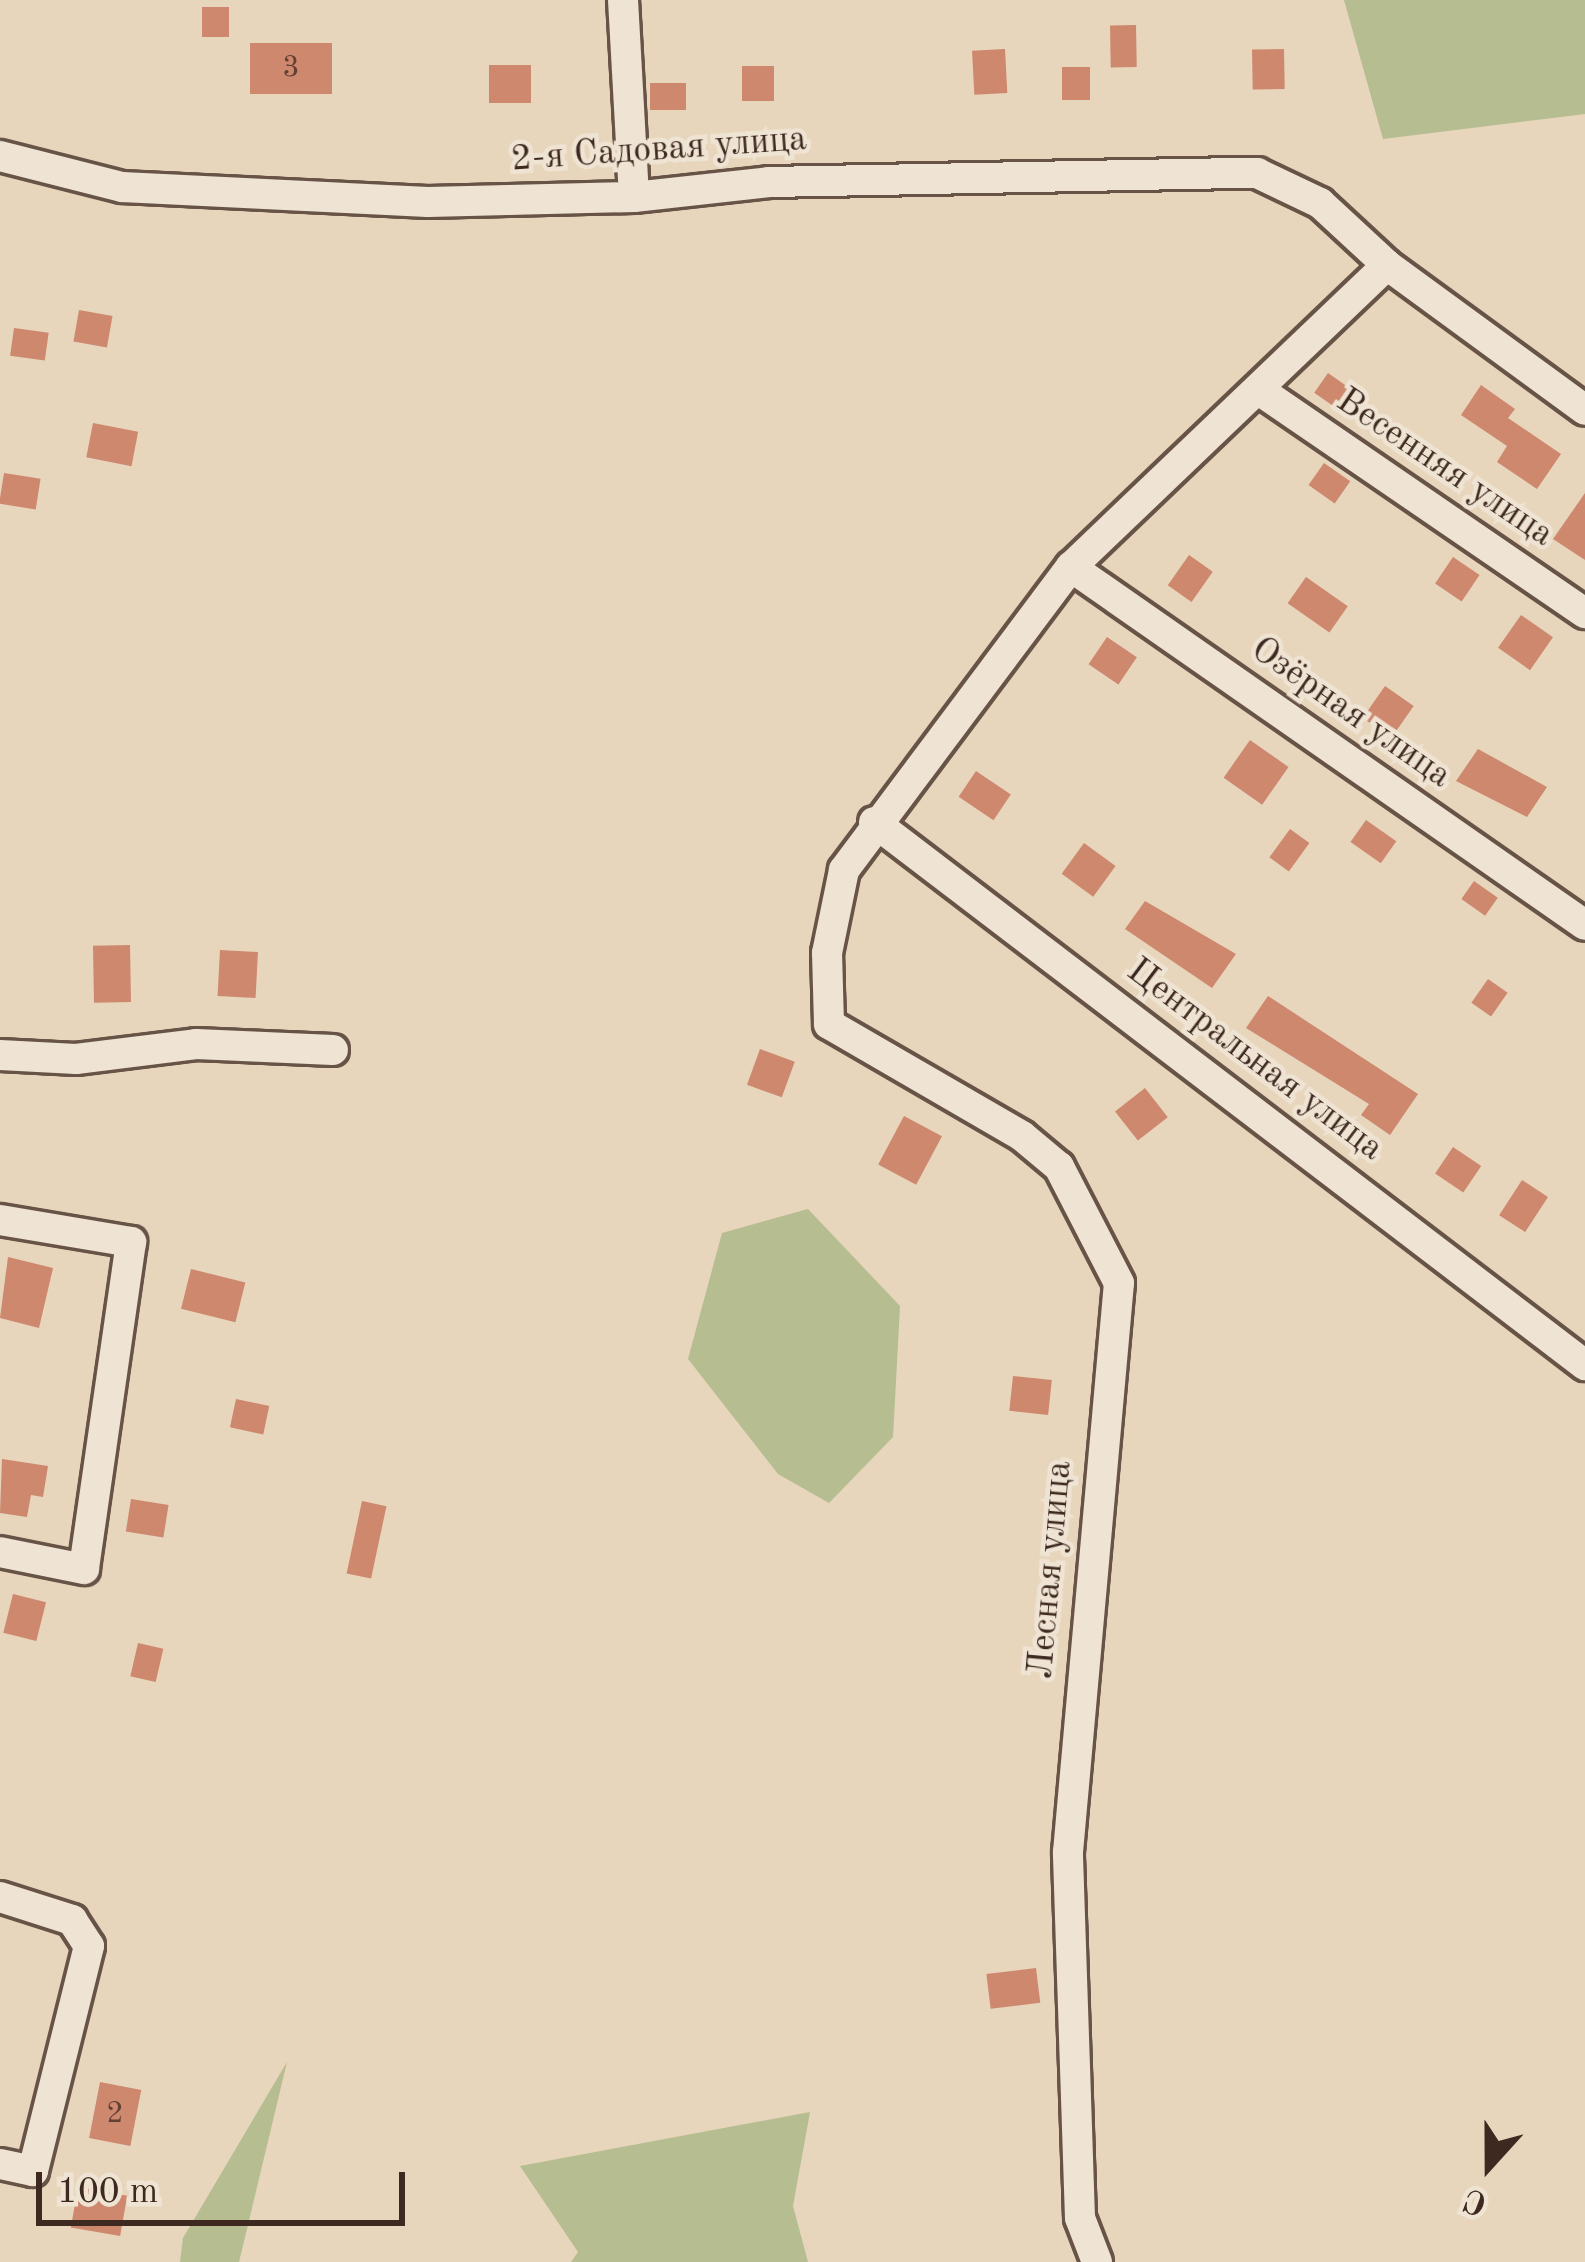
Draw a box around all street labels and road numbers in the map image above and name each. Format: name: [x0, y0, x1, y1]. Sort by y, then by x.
street label: 2-я Садовая улица: [510, 119, 808, 183]
street label: Весенняя улица: [1327, 380, 1561, 558]
street label: Озёрная улица: [1242, 629, 1458, 799]
street label: Центральная улица: [1117, 950, 1391, 1172]
street label: Лесная улица: [1021, 1459, 1083, 1681]

